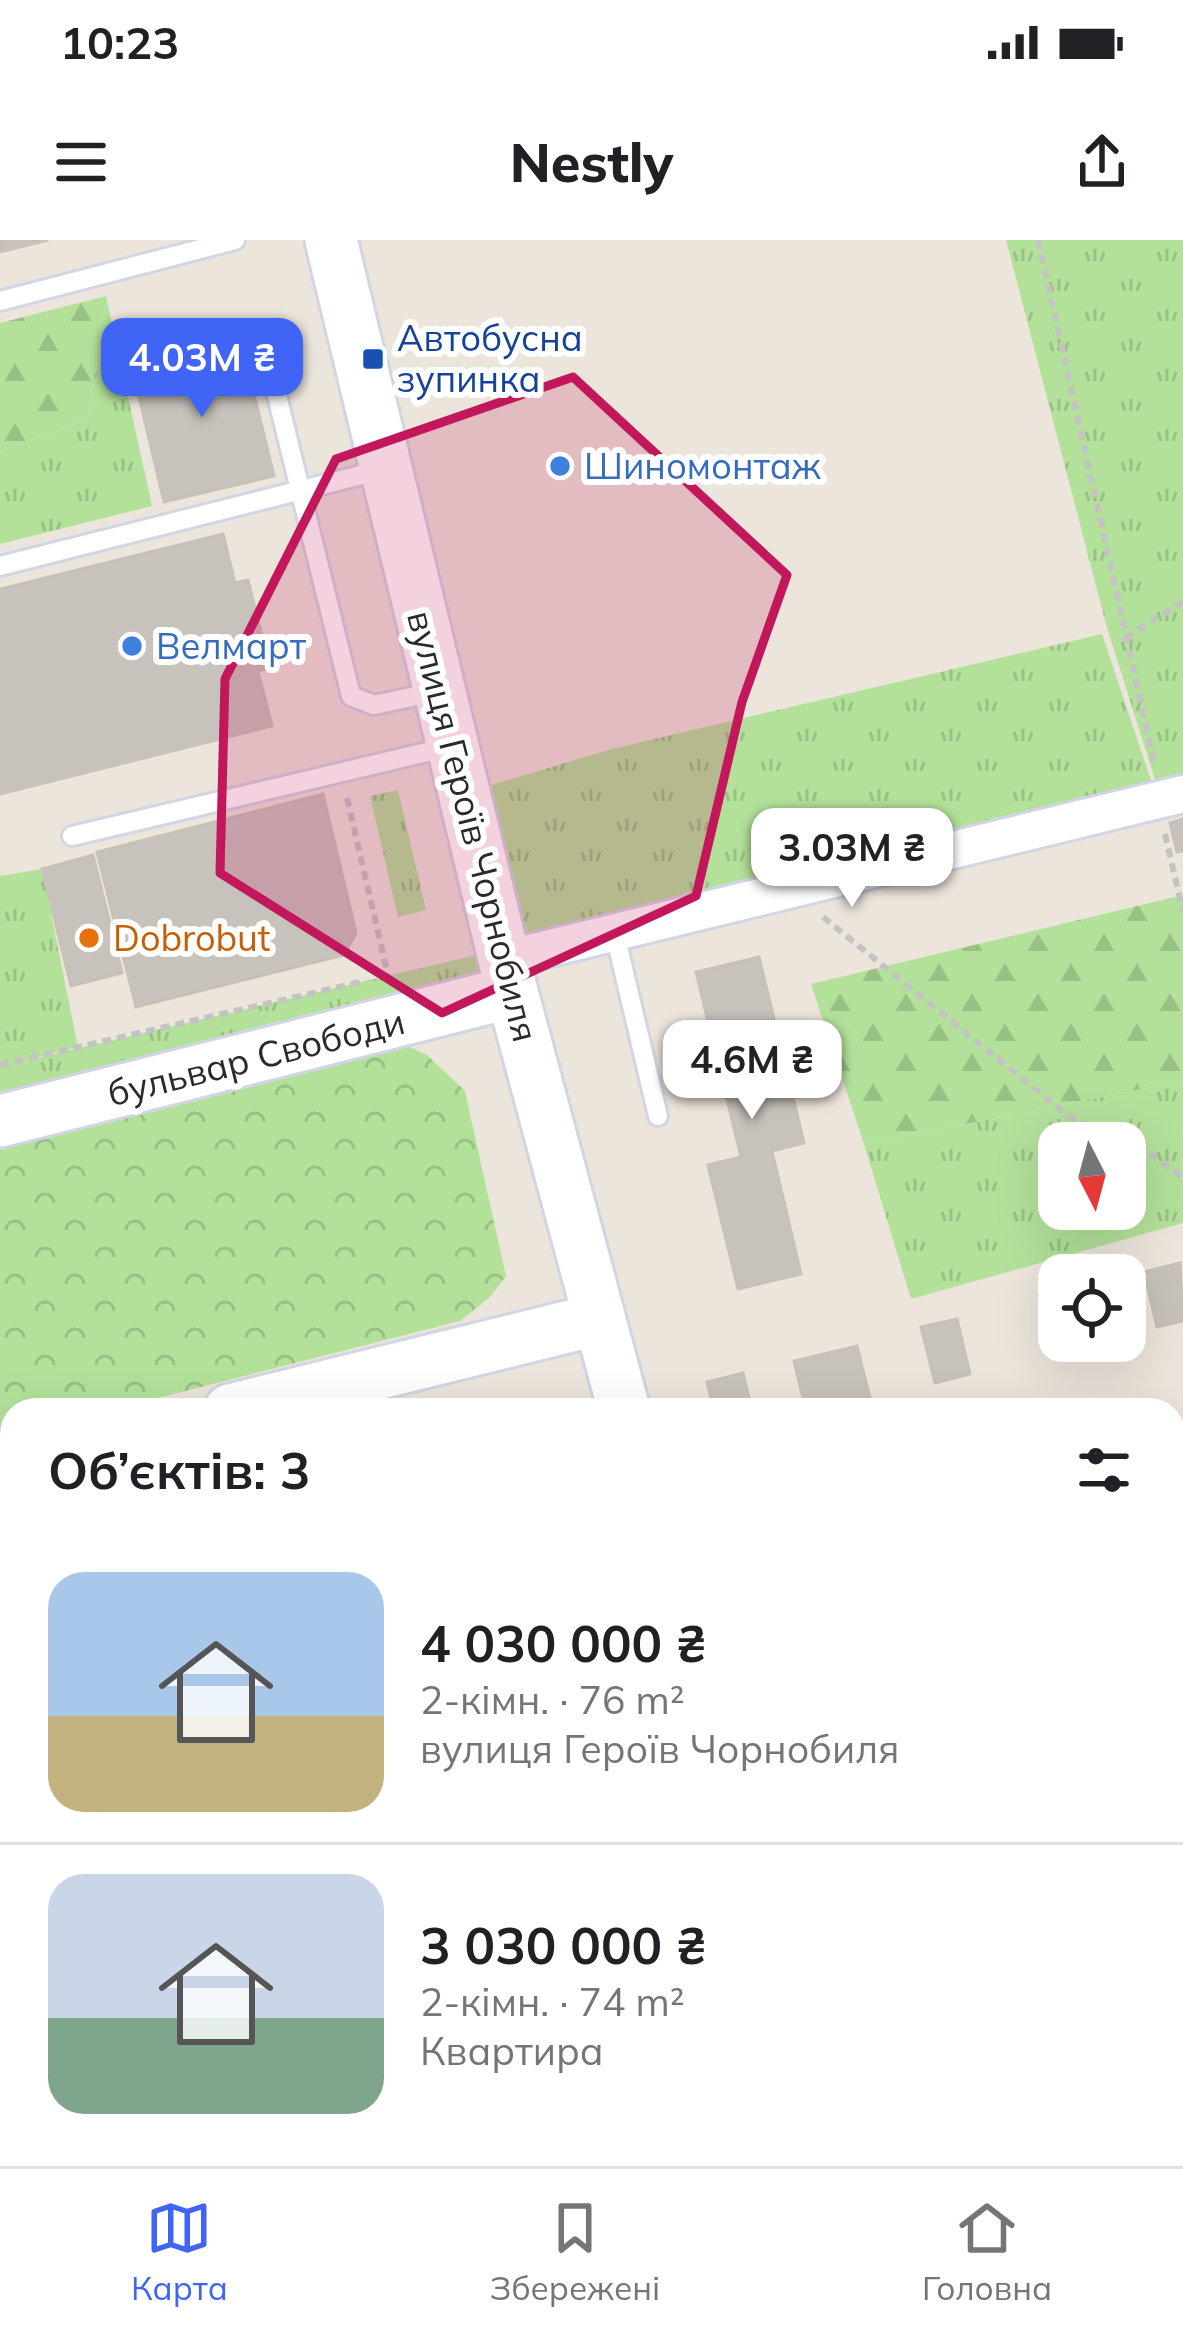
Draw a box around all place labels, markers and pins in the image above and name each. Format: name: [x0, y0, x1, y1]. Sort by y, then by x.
place label: Автобусна зупинка: [397, 315, 583, 401]
pin: 4.03M ₴: [91, 318, 313, 420]
marker: Автобусна зупинка: [360, 346, 386, 372]
place label: Шиномонтаж: [584, 443, 822, 488]
marker: Шиномонтаж: [547, 453, 573, 479]
place label: Велмарт: [156, 623, 307, 668]
marker: Велмарт: [119, 633, 145, 659]
pin: 3.03M ₴: [741, 808, 963, 910]
place label: Dobrobut: [113, 915, 270, 960]
marker: Dobrobut: [76, 925, 102, 951]
pin: 4.6M ₴: [654, 1020, 850, 1122]

